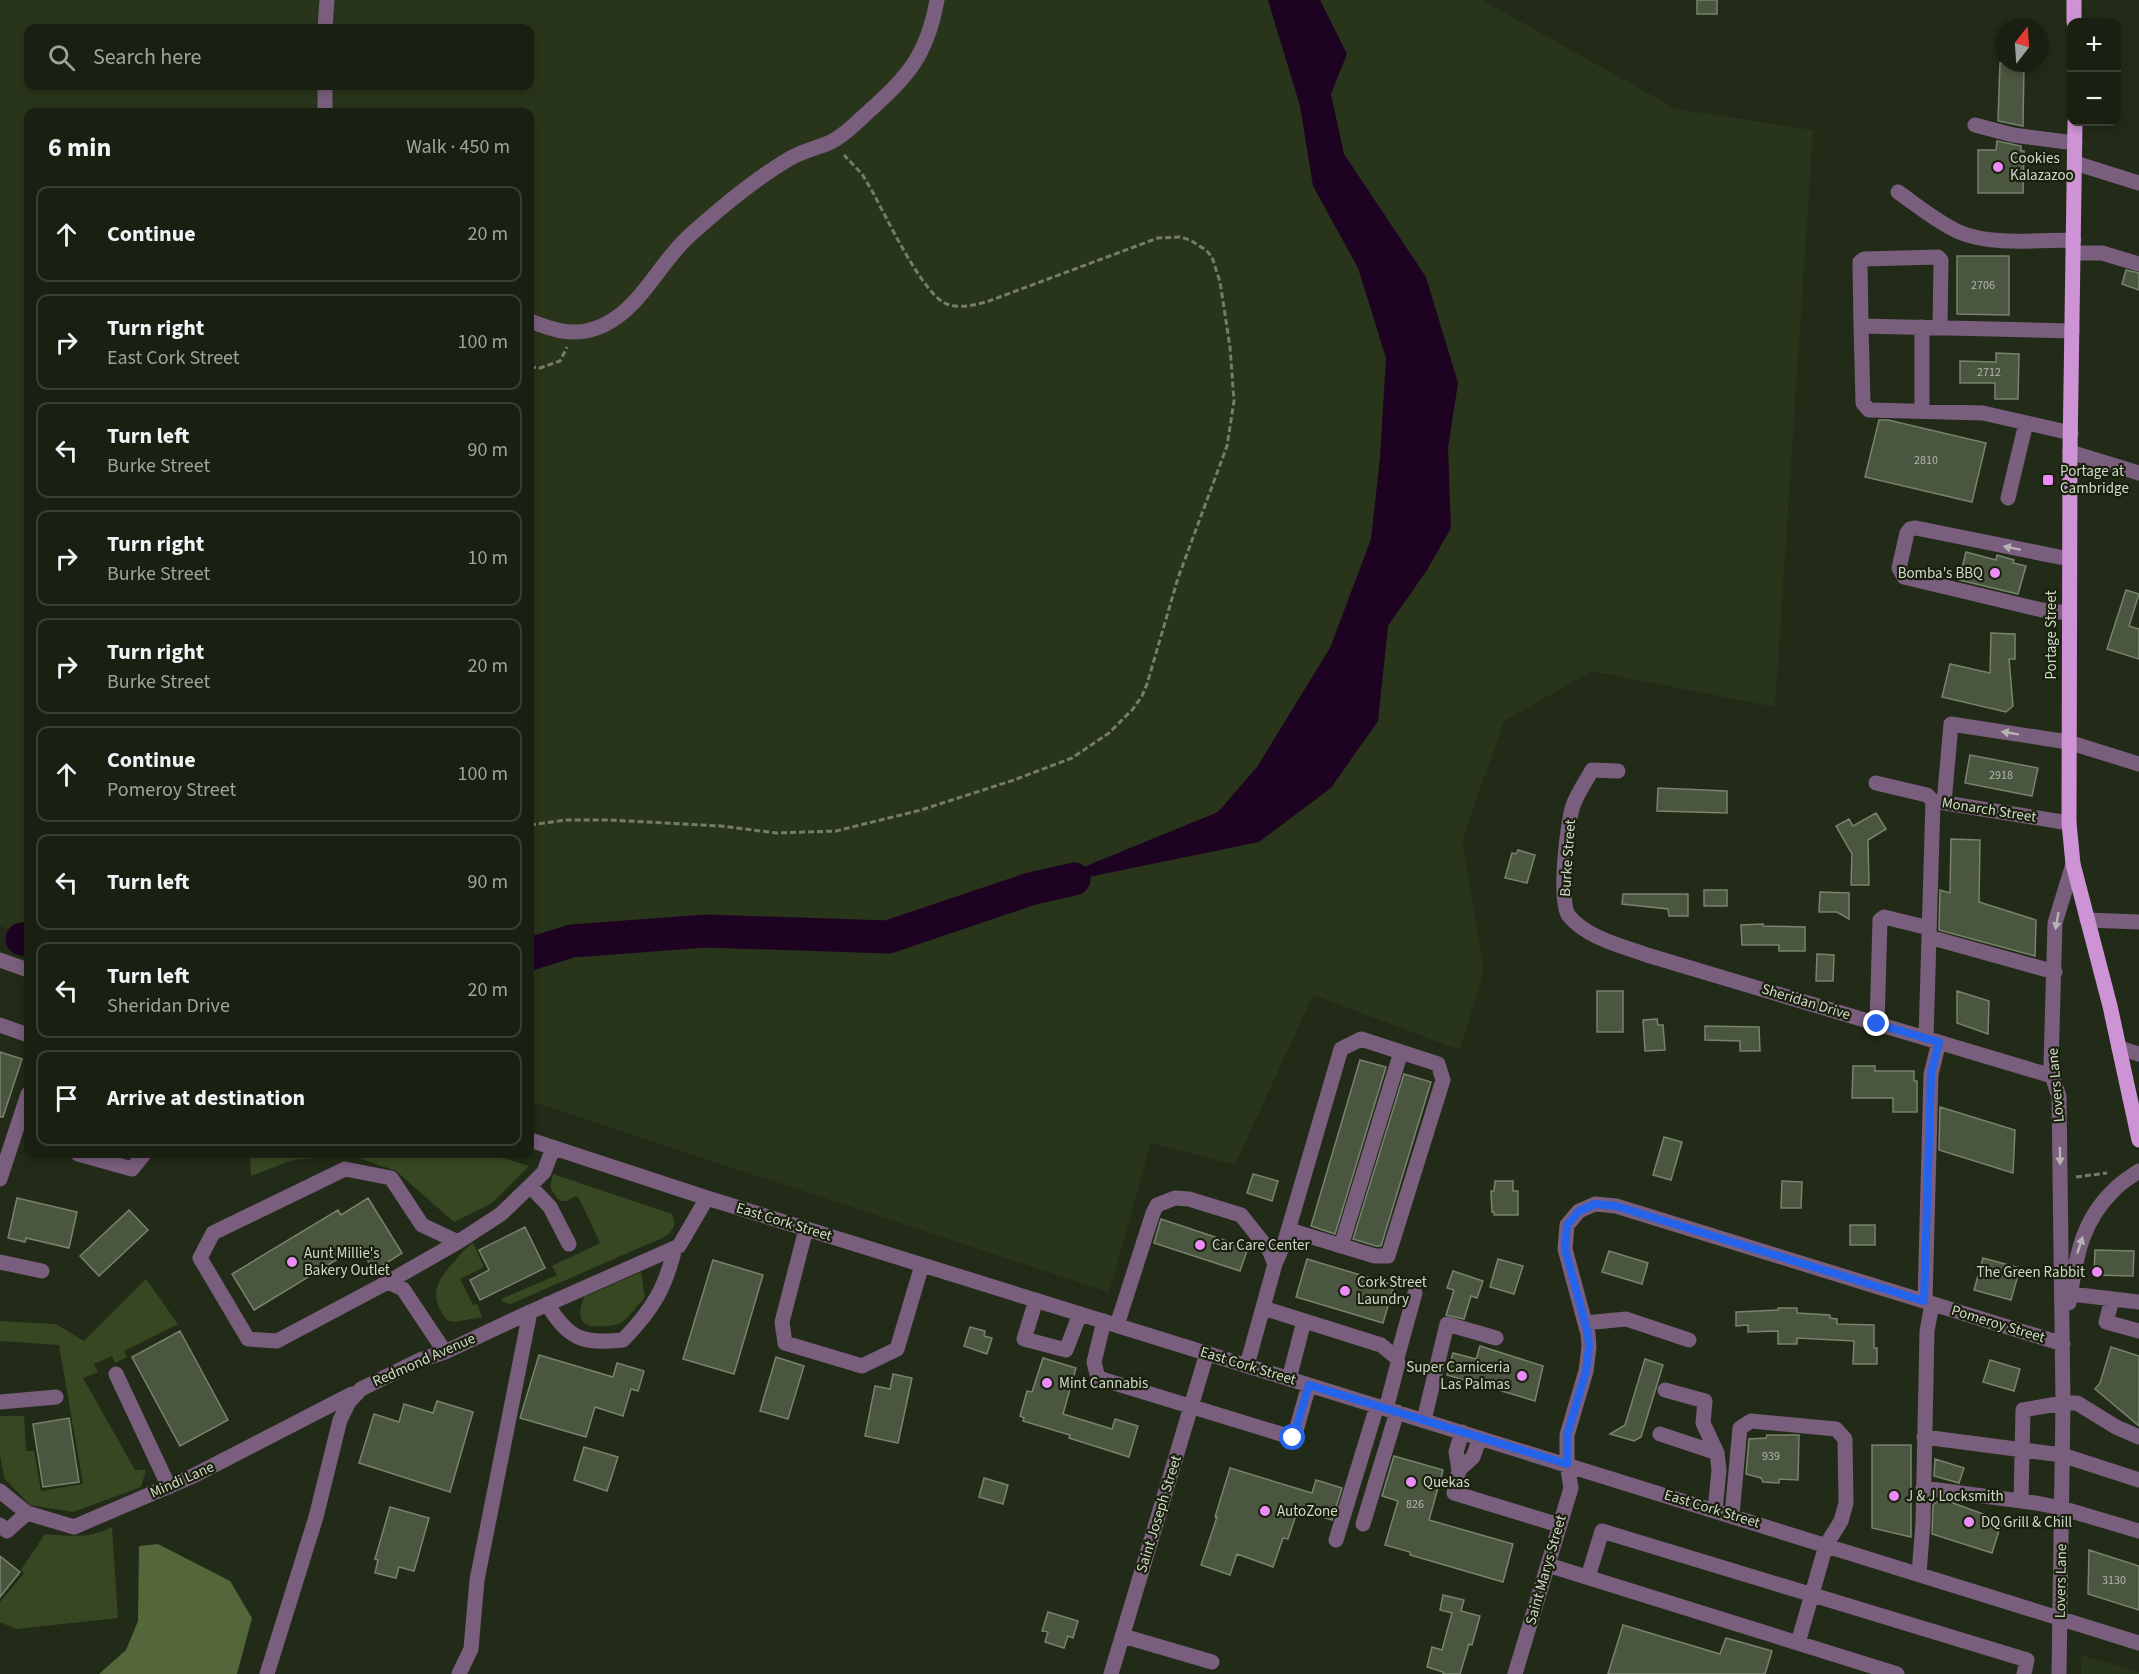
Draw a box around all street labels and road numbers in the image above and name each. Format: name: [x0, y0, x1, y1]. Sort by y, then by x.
street label: Portage Street: [2041, 590, 2062, 680]
street label: Monarch Street: [1940, 792, 2038, 828]
street label: Burke Street: [1555, 819, 1581, 897]
street label: Sheridan Drive: [1759, 978, 1853, 1026]
street label: Lovers Lane: [2042, 1047, 2070, 1123]
street label: East Cork Street: [733, 1197, 835, 1247]
street label: Pomeroy Street: [1949, 1300, 2047, 1348]
street label: Redmond Avenue: [369, 1328, 479, 1392]
street label: East Cork Street: [1197, 1341, 1299, 1391]
street label: Saint Joseph Street: [1131, 1453, 1187, 1575]
street label: Mindi Lane: [147, 1457, 217, 1503]
street label: East Cork Street: [1661, 1484, 1763, 1534]
street label: Saint Marys Street: [1520, 1513, 1572, 1627]
street label: Lovers Lane: [2050, 1544, 2072, 1618]

